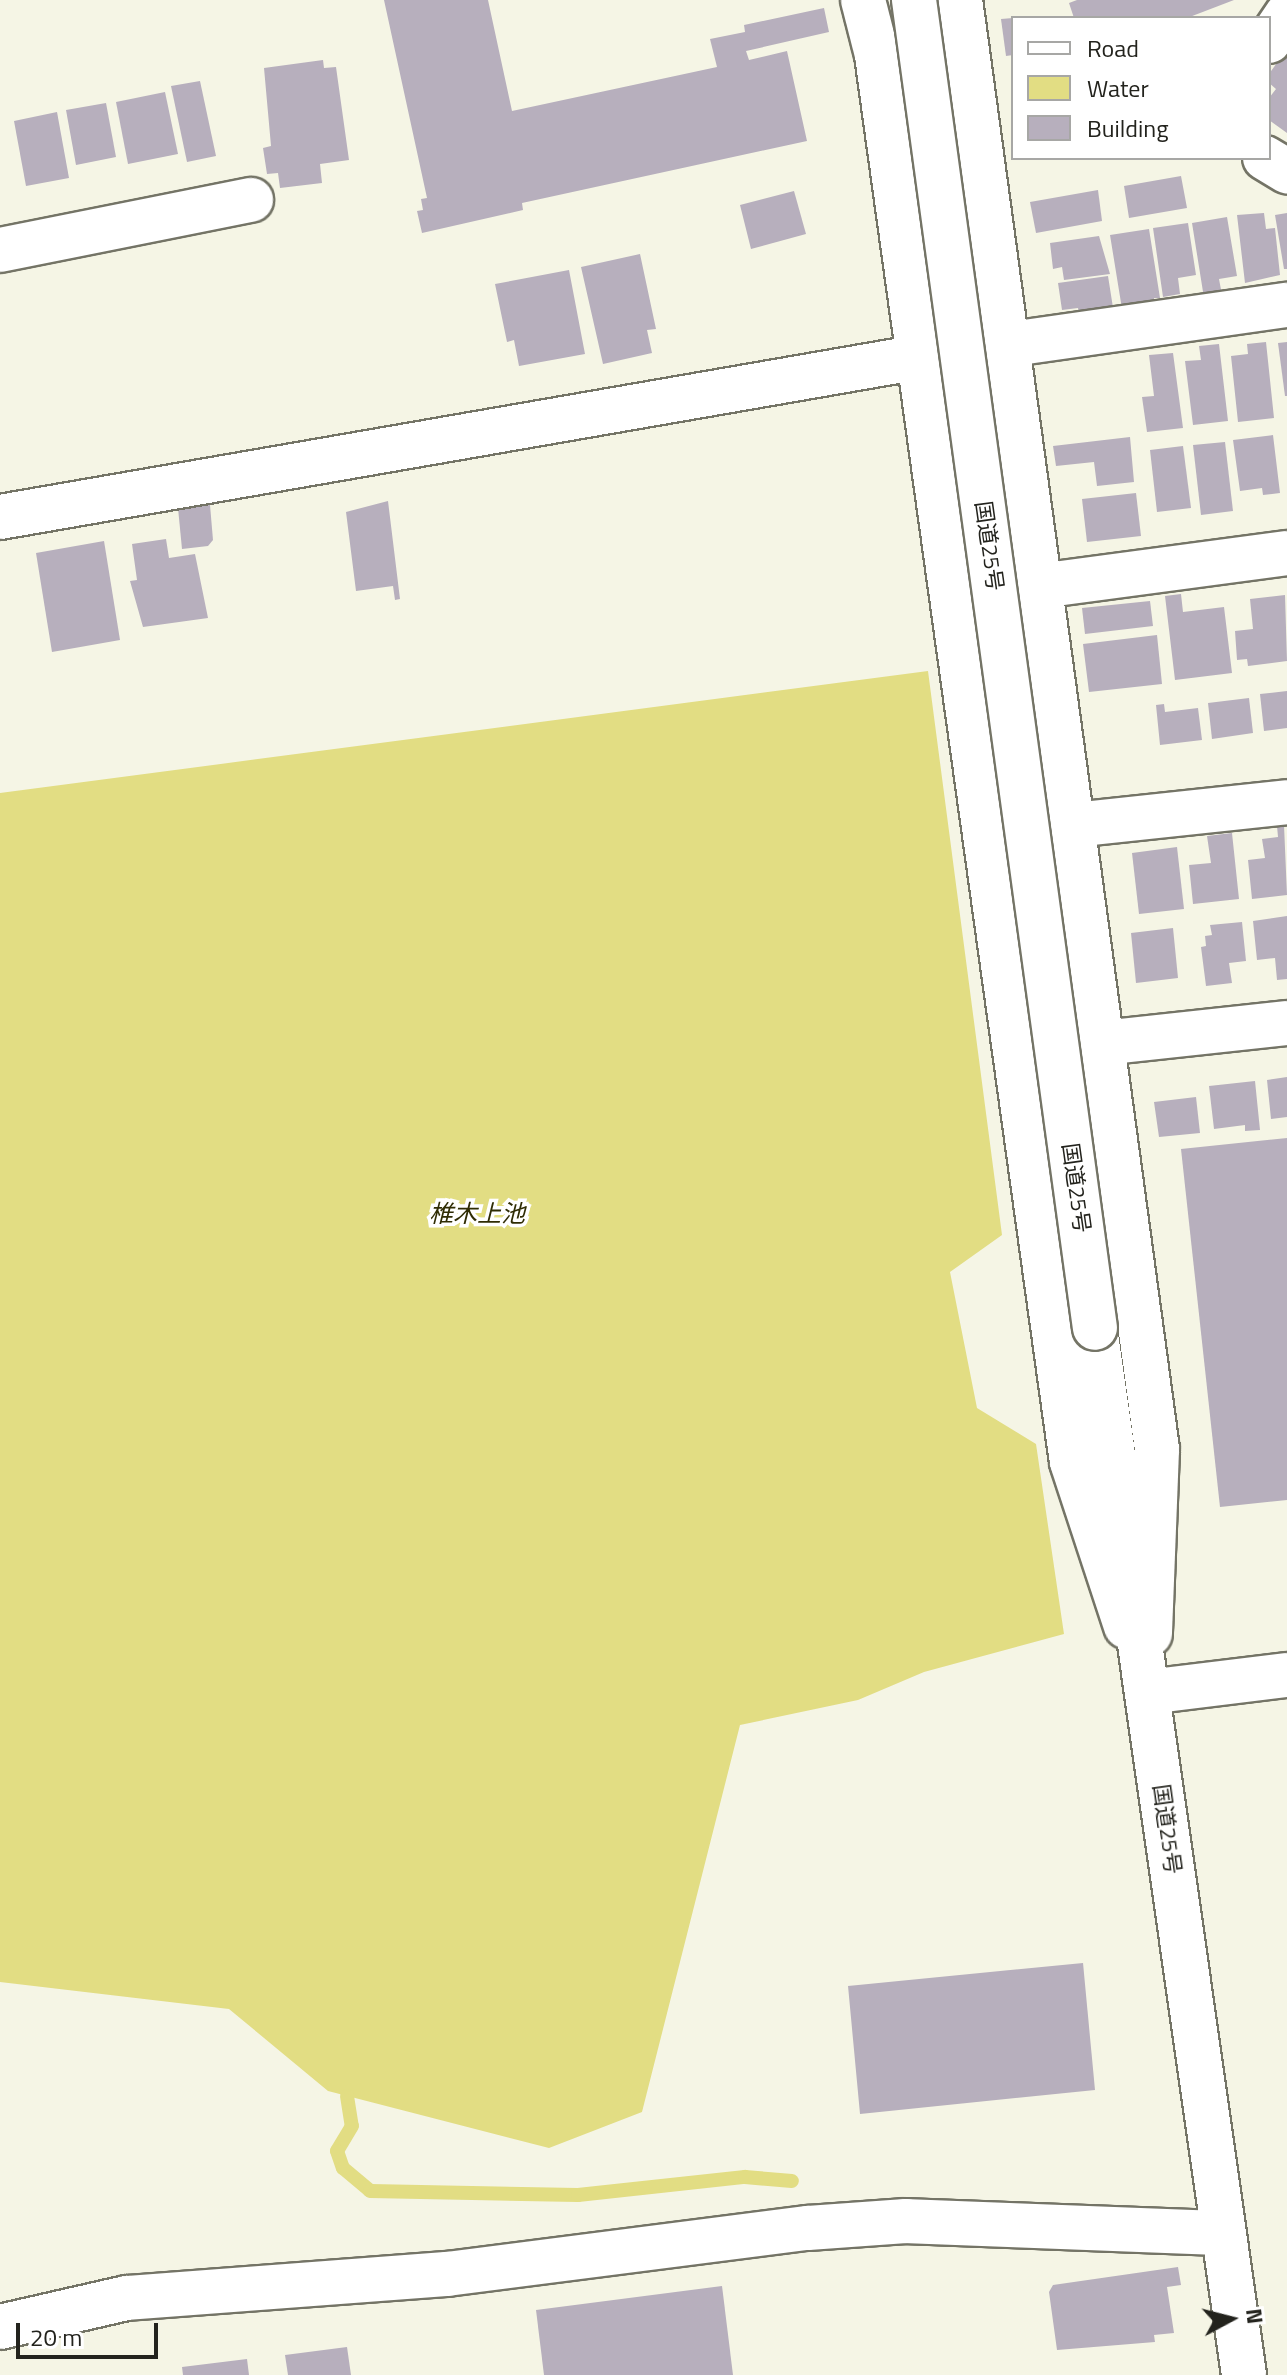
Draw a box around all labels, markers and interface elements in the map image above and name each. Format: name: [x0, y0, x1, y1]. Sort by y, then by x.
legend: [1011, 16, 1271, 160]
text: Road: [1087, 30, 1139, 66]
text: Water: [1087, 70, 1149, 106]
text: Building: [1087, 110, 1169, 146]
street label: 国道25号: [970, 499, 1008, 593]
street label: 国道25号: [1057, 1141, 1095, 1235]
water label: 椎木上池: [429, 1200, 525, 1228]
street label: 国道25号: [1148, 1782, 1186, 1876]
north arrow: [1191, 2279, 1271, 2359]
text: N: [1237, 2306, 1273, 2326]
scale bar: [20, 2307, 162, 2357]
text: 20 m: [30, 2319, 82, 2355]

